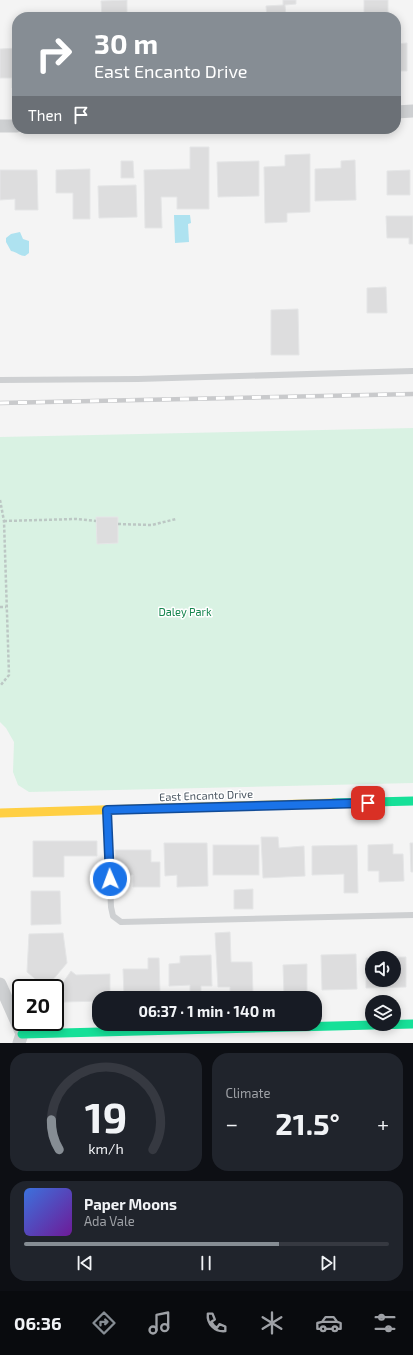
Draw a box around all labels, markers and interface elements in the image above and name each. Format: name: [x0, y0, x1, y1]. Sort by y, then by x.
text: 30 m: [94, 26, 158, 60]
icon: right: [28, 28, 80, 80]
text: East Encanto Drive: [94, 60, 248, 82]
icon: arrive: [70, 104, 92, 126]
text: Then: [28, 106, 62, 124]
park label: Daley Park: [158, 605, 212, 618]
pin: [351, 786, 385, 820]
street label: East Encanto Drive: [159, 787, 253, 803]
icon: arrive: [357, 792, 379, 814]
position arrow: [89, 858, 131, 900]
map controls: [365, 951, 401, 1031]
button: sound: [365, 951, 401, 987]
speed limit sign: 20: [12, 979, 64, 1031]
button: layers: [365, 995, 401, 1031]
text: 06:37 · 1 min · 140 m: [138, 1002, 276, 1020]
text: Climate: [226, 1085, 270, 1101]
text: 19: [84, 1091, 127, 1141]
text: 21.5°: [275, 1105, 340, 1141]
text: −: [226, 1110, 238, 1136]
text: +: [377, 1110, 389, 1136]
text: km/h: [88, 1140, 123, 1157]
text: Paper Moons: [84, 1195, 177, 1213]
text: Ada Vale: [84, 1213, 135, 1229]
icon: previous: [74, 1252, 96, 1274]
icon: pause: [195, 1252, 217, 1274]
icon: next: [317, 1252, 339, 1274]
icon: directions: [90, 1309, 118, 1337]
icon: music: [146, 1309, 174, 1337]
icon: phone: [202, 1309, 230, 1337]
icon: climate: [258, 1309, 286, 1337]
icon: car: [315, 1309, 343, 1337]
icon: filters: [371, 1309, 399, 1337]
text: 06:36: [14, 1312, 62, 1334]

